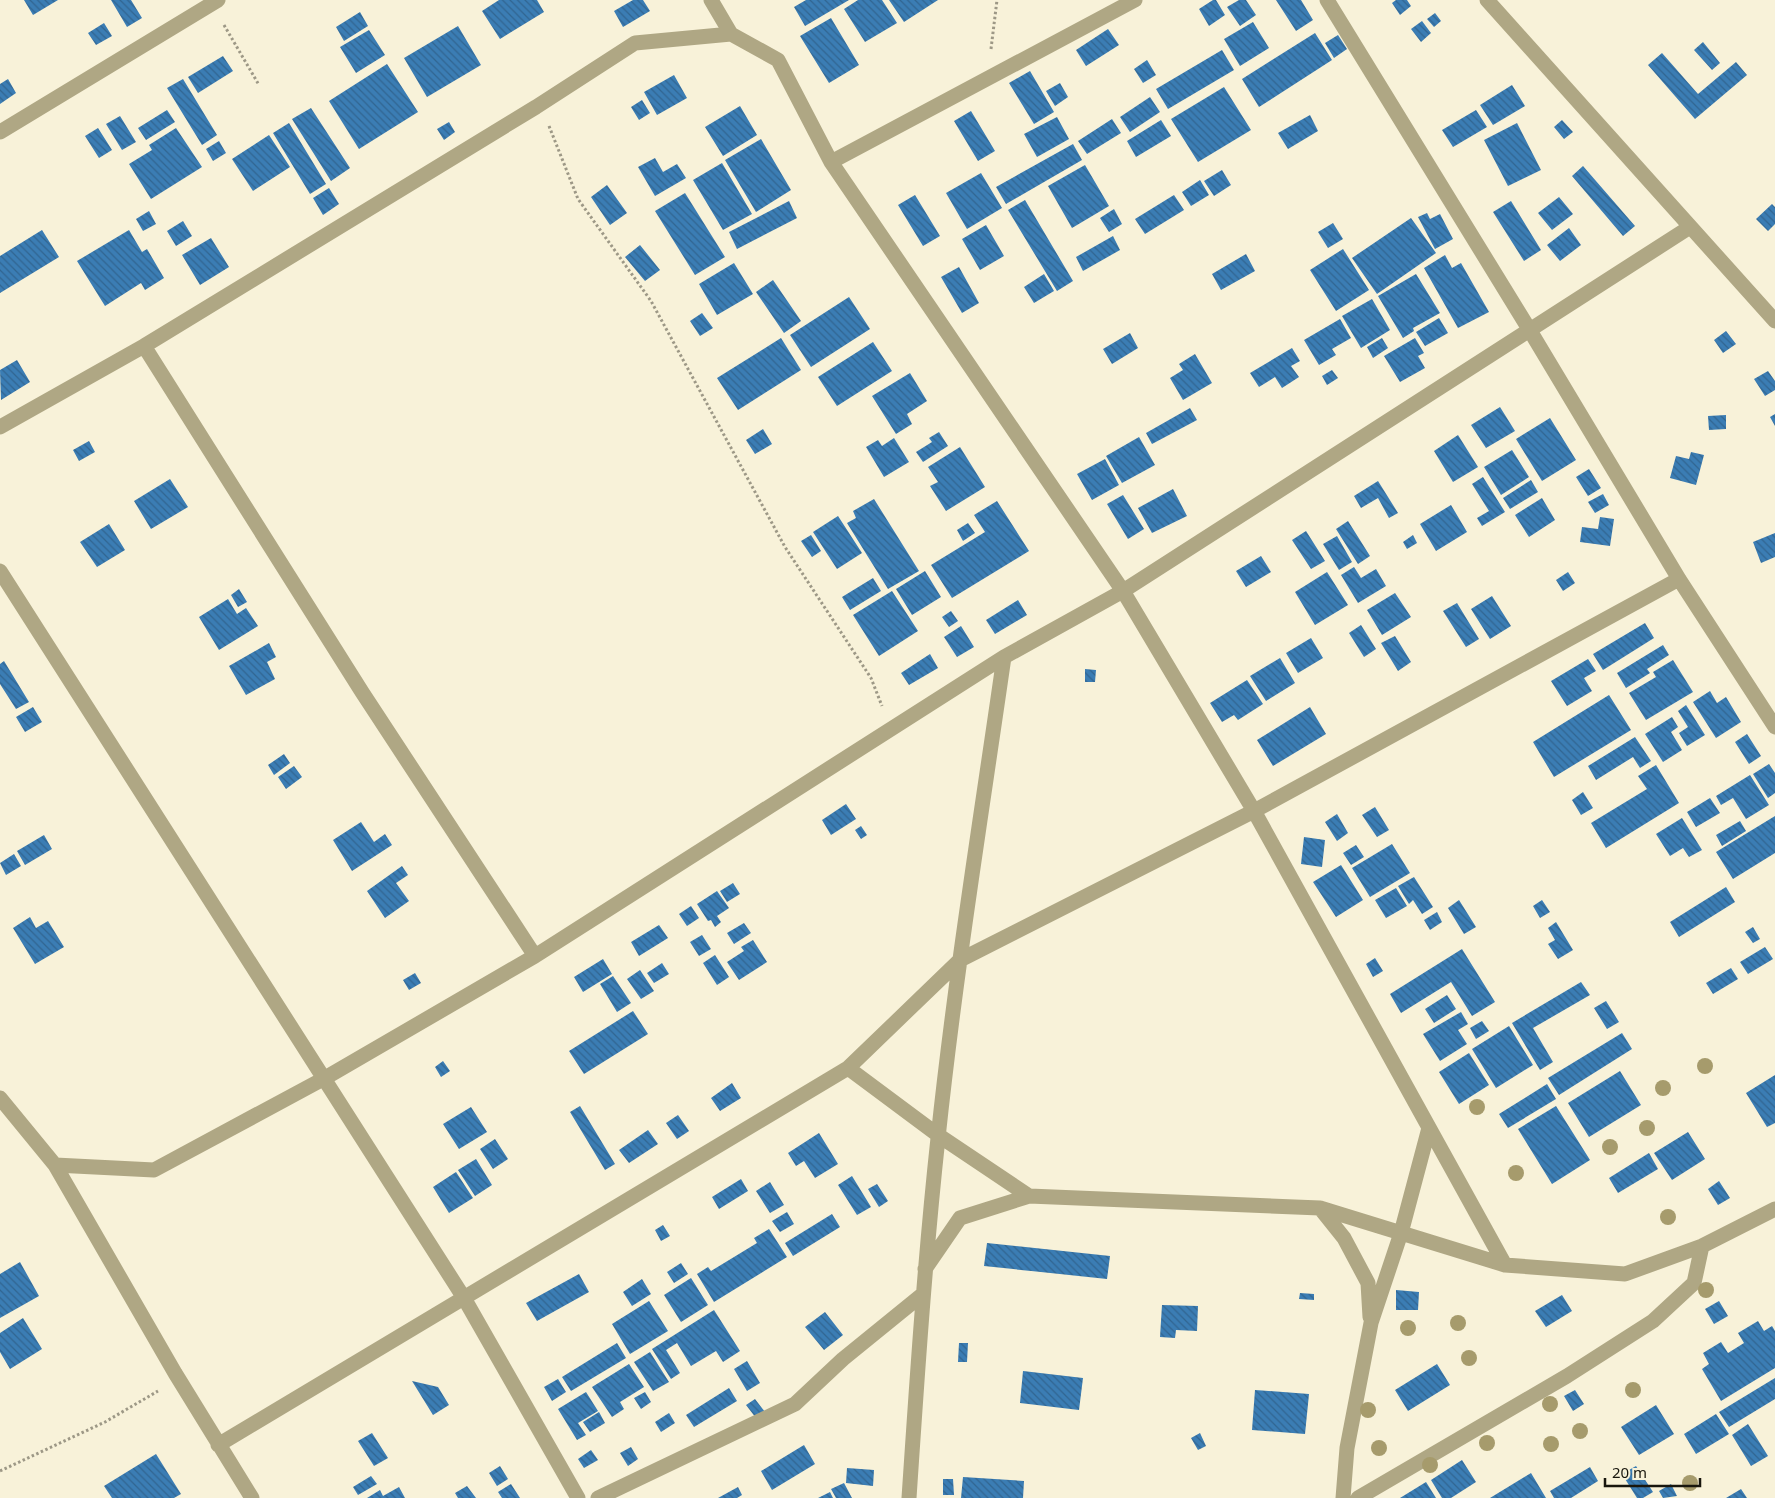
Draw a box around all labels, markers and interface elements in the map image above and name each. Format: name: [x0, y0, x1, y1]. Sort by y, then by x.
scale bar: [1605, 1456, 1700, 1488]
text: 20 m: [1612, 1462, 1647, 1482]

